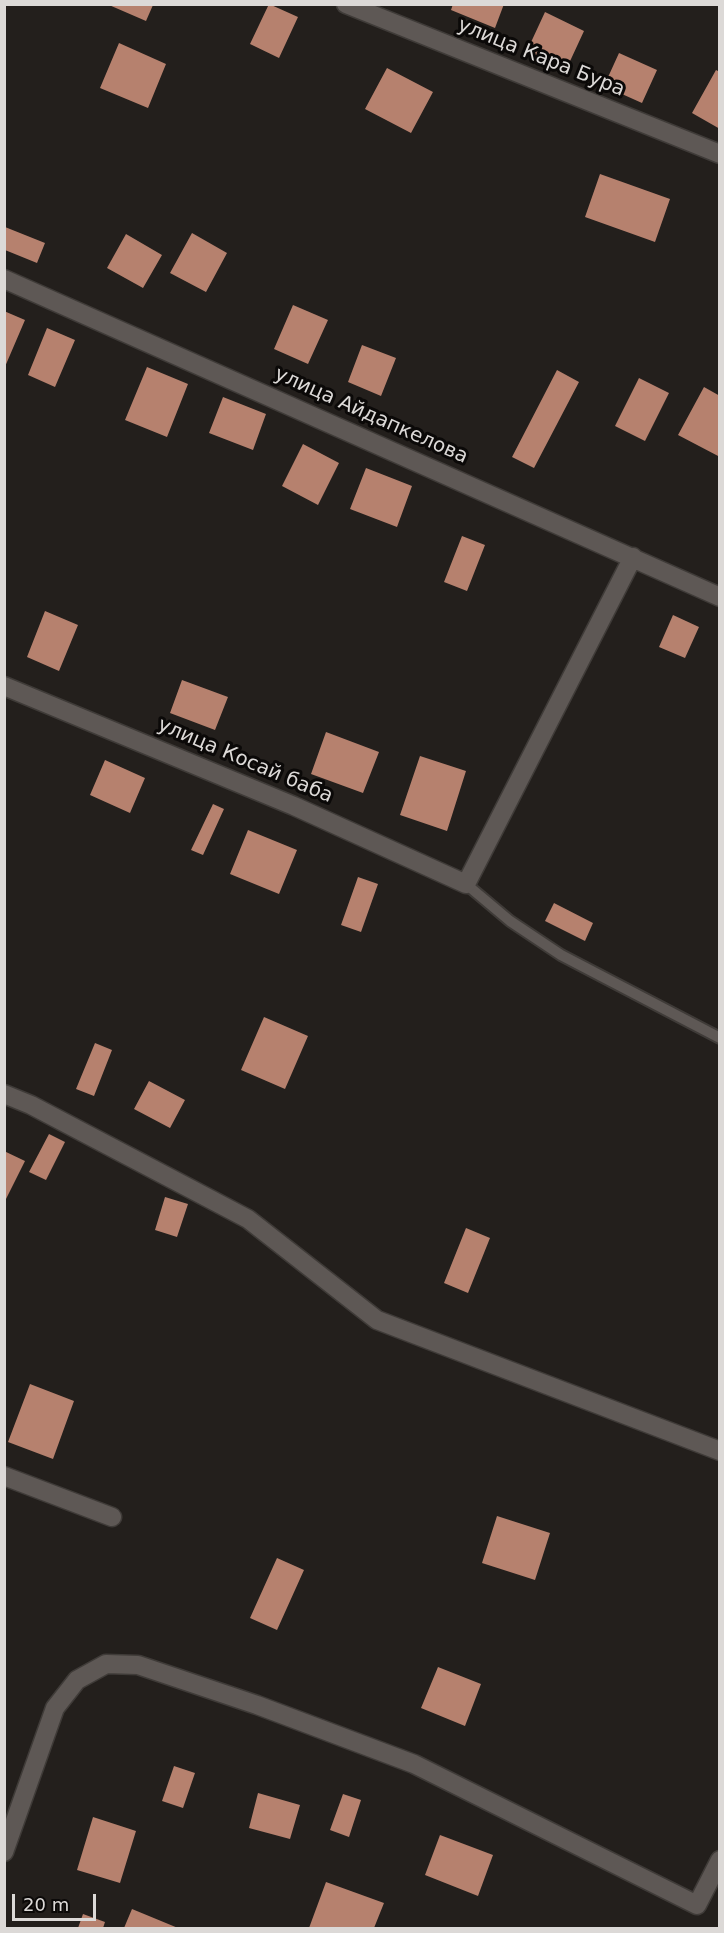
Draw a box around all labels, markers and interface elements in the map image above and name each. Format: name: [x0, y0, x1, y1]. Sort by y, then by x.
street label: улица Кара Бура: [454, 14, 628, 102]
street label: улица Айдапкелова: [271, 363, 471, 469]
street label: улица Косай баба: [154, 713, 336, 809]
scale bar: [15, 1882, 99, 1920]
text: 20 m: [23, 1894, 69, 1915]

